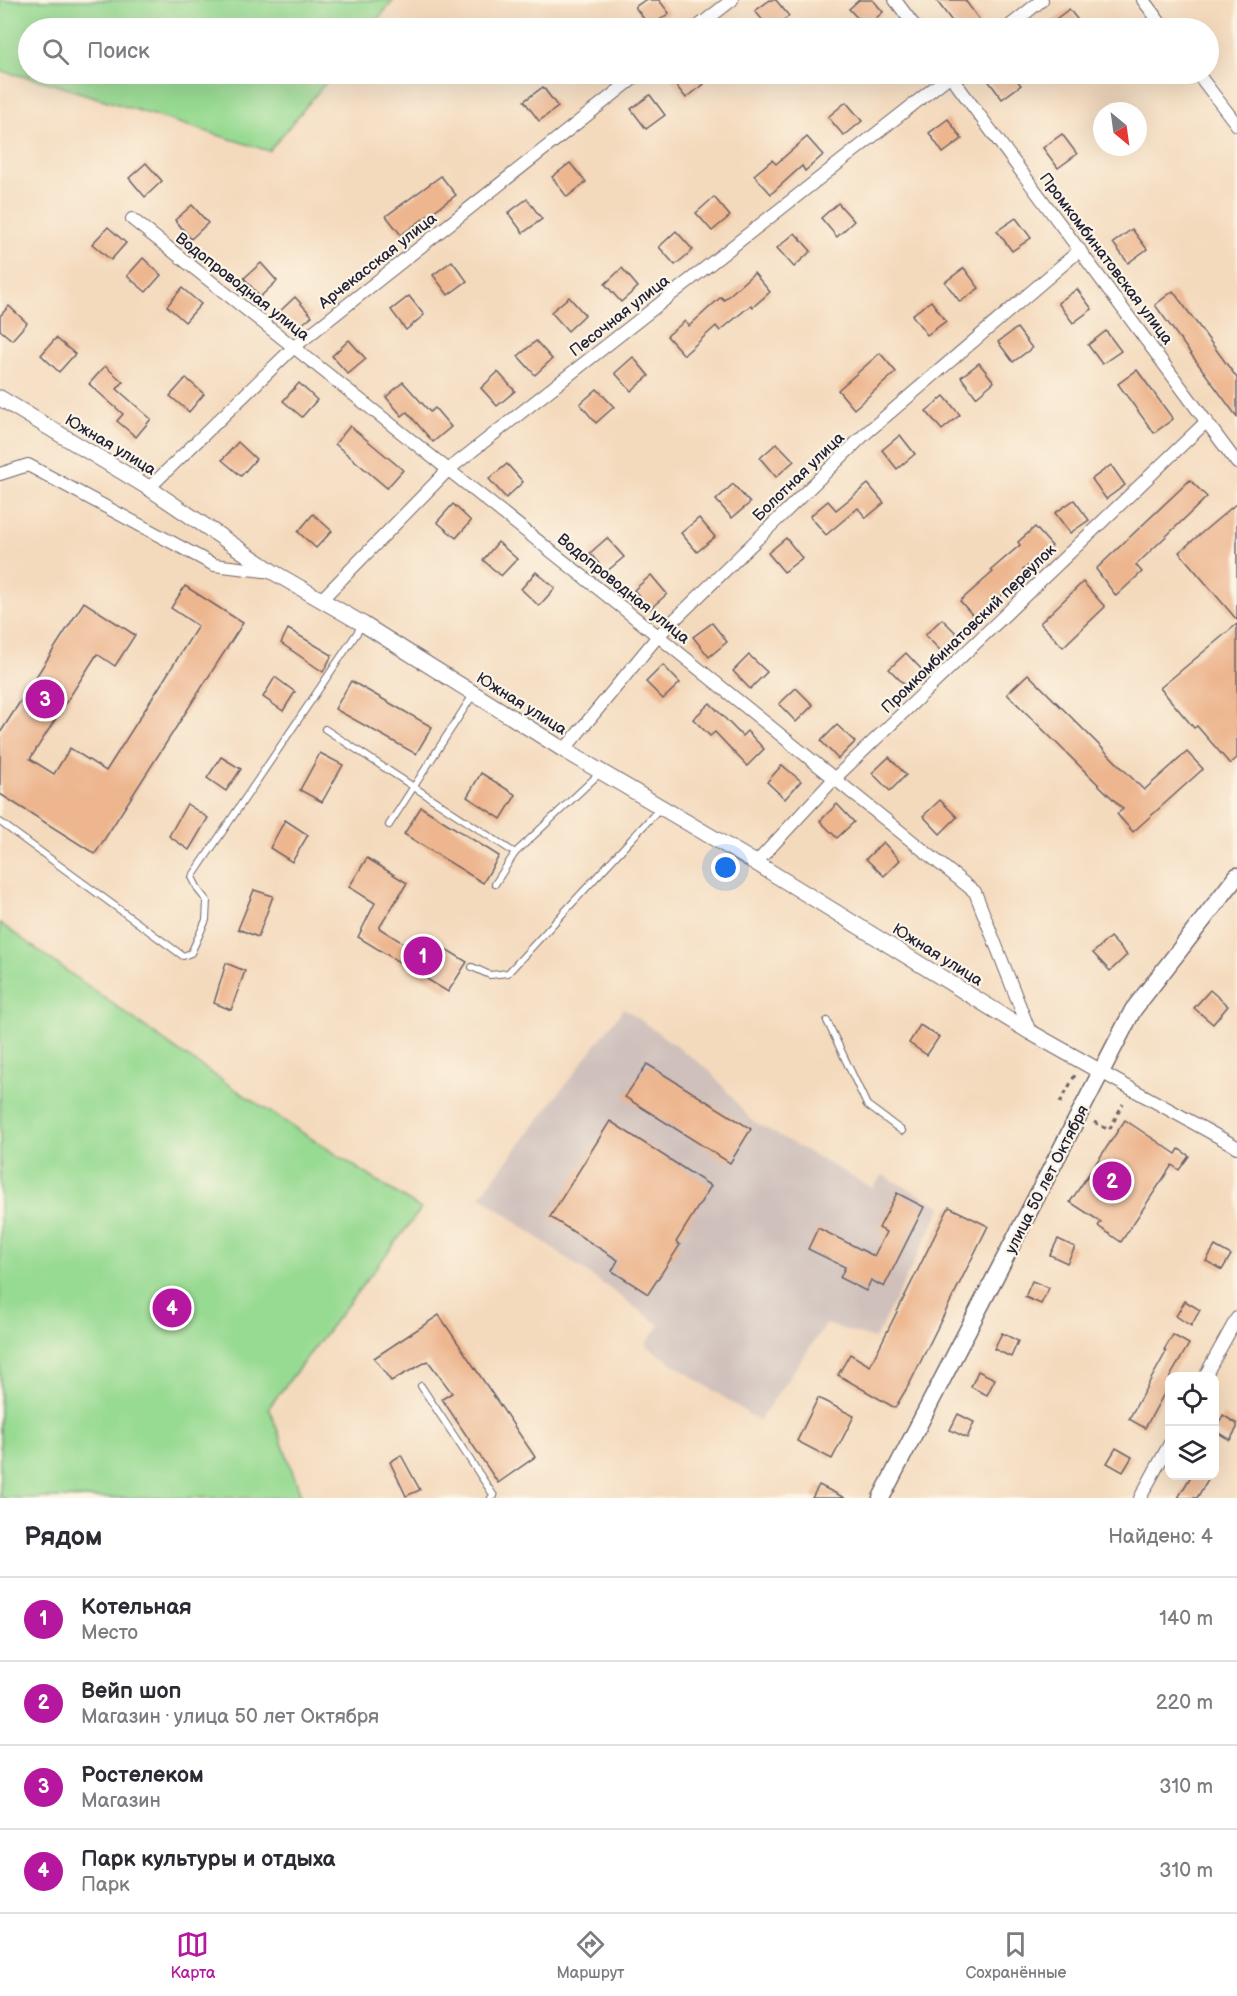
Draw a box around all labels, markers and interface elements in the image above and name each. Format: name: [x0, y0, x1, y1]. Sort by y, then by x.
search box: [18, 18, 1219, 84]
icon: search: [39, 35, 72, 68]
text: Поиск: [87, 38, 150, 65]
north arrow: [1093, 102, 1147, 156]
street label: Промкомбинатовская улица: [1035, 169, 1177, 349]
street label: Арчекасская улица: [314, 209, 441, 314]
street label: Водопроводная улица: [171, 229, 313, 346]
street label: Песочная улица: [566, 271, 674, 361]
street label: Южная улица: [61, 411, 160, 480]
street label: Болотная улица: [749, 428, 849, 526]
street label: Водопроводная улица: [553, 530, 693, 649]
street label: Промкомбинатовский переулок: [878, 540, 1061, 718]
street label: Южная улица: [473, 669, 570, 740]
pin: 3: [26, 676, 64, 722]
your location: [711, 853, 740, 882]
street label: Южная улица: [889, 920, 986, 991]
pin: 1: [404, 934, 442, 978]
street label: улица 50 лет Октября: [1002, 1102, 1093, 1257]
pin: 2: [1092, 1158, 1132, 1204]
pin: 4: [152, 1286, 192, 1330]
map controls: [1165, 1372, 1219, 1480]
button: locate: [1165, 1372, 1219, 1426]
button: layers: [1165, 1426, 1219, 1480]
text: Рядом: [24, 1522, 102, 1553]
text: Найдено: 4: [1108, 1525, 1213, 1549]
text: Котельная: [81, 1594, 192, 1621]
text: 1: [39, 1607, 48, 1631]
text: 140 m: [1159, 1607, 1213, 1631]
text: Место: [81, 1621, 138, 1645]
text: Вейп шоп: [81, 1678, 181, 1705]
text: 2: [38, 1691, 49, 1715]
text: 220 m: [1156, 1691, 1213, 1715]
text: Магазин · улица 50 лет Октября: [81, 1705, 379, 1729]
text: Ростелеком: [81, 1762, 204, 1789]
text: 3: [38, 1775, 49, 1799]
text: 310 m: [1159, 1775, 1213, 1799]
text: Магазин: [81, 1789, 161, 1813]
text: Парк культуры и отдыха: [81, 1846, 335, 1873]
text: 4: [38, 1859, 49, 1883]
text: 310 m: [1159, 1859, 1213, 1883]
text: Парк: [81, 1873, 130, 1897]
tab: Карта: [170, 1928, 216, 1983]
tab: Маршрут: [556, 1928, 624, 1983]
tab: Сохранённые: [965, 1928, 1067, 1983]

